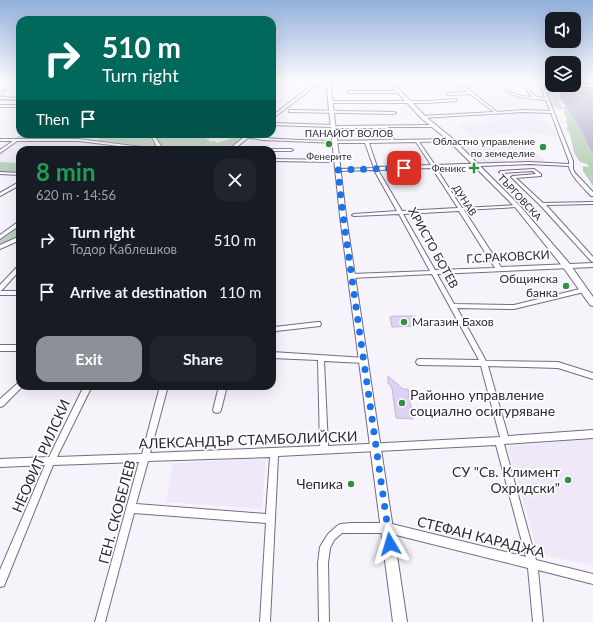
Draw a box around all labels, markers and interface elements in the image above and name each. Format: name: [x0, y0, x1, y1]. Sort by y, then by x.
map controls: [545, 12, 581, 92]
button: sound: [545, 12, 581, 48]
text: 510 m: [102, 30, 181, 64]
icon: right: [36, 32, 88, 84]
button: layers: [545, 56, 581, 92]
text: Turn right: [102, 64, 179, 86]
icon: arrive: [77, 108, 99, 130]
text: Then: [36, 110, 69, 128]
street label: ПАНАЙОТ ВОЛОВ: [305, 127, 393, 139]
place label: Областно управление по земеделие: [433, 135, 535, 159]
marker: Фенерите: [324, 139, 334, 149]
marker: Областно управление по земеделие: [538, 142, 548, 152]
place label: Фенерите: [306, 150, 352, 162]
pin: [387, 151, 421, 185]
text: 8 min: [36, 157, 96, 186]
icon: arrive: [393, 157, 415, 179]
button: close: [214, 159, 256, 201]
place label: Феникс: [432, 162, 466, 174]
marker: Феникс: [469, 163, 479, 173]
street label: ТЪРГОВСКА: [496, 171, 545, 223]
street label: ДУНАВ: [450, 182, 480, 218]
text: 620 m · 14:56: [36, 187, 116, 203]
street label: ХРИСТО БОТЕВ: [405, 205, 462, 291]
text: Turn right: [70, 223, 135, 241]
icon: right: [36, 229, 58, 251]
text: 510 m: [214, 231, 256, 249]
text: Тодор Каблешков: [70, 241, 177, 257]
street label: Г.С.РАКОВСКИ: [466, 247, 550, 266]
place label: Общинска банка: [499, 271, 558, 300]
icon: arrive: [36, 281, 58, 303]
marker: Общинска банка: [561, 281, 571, 291]
text: Arrive at destination: [70, 283, 207, 301]
text: 110 m: [219, 283, 261, 301]
place label: Магазин Бахов: [412, 314, 494, 329]
marker: Магазин Бахов: [399, 317, 409, 327]
button: Exit: [36, 336, 142, 382]
button: Share: [150, 336, 256, 382]
place label: Районно управление социално осигуряване: [410, 386, 555, 419]
street label: НЕОФИТ РИЛСКИ: [8, 397, 73, 515]
marker: Районно управление социално осигуряване: [397, 398, 407, 408]
street label: АЛЕКСАНДЪР СТАМБОЛИЙСКИ: [138, 427, 358, 452]
street label: ГЕН. СКОБЕЛЕВ: [94, 458, 139, 566]
place label: СУ "Св. Климент Охридски": [452, 463, 560, 496]
place label: Чепика: [296, 475, 343, 492]
marker: СУ "Св. Климент Охридски": [563, 475, 573, 485]
marker: Чепика: [346, 479, 356, 489]
street label: СТЕФАН КАРАДЖА: [416, 512, 547, 561]
position arrow: [369, 523, 411, 565]

